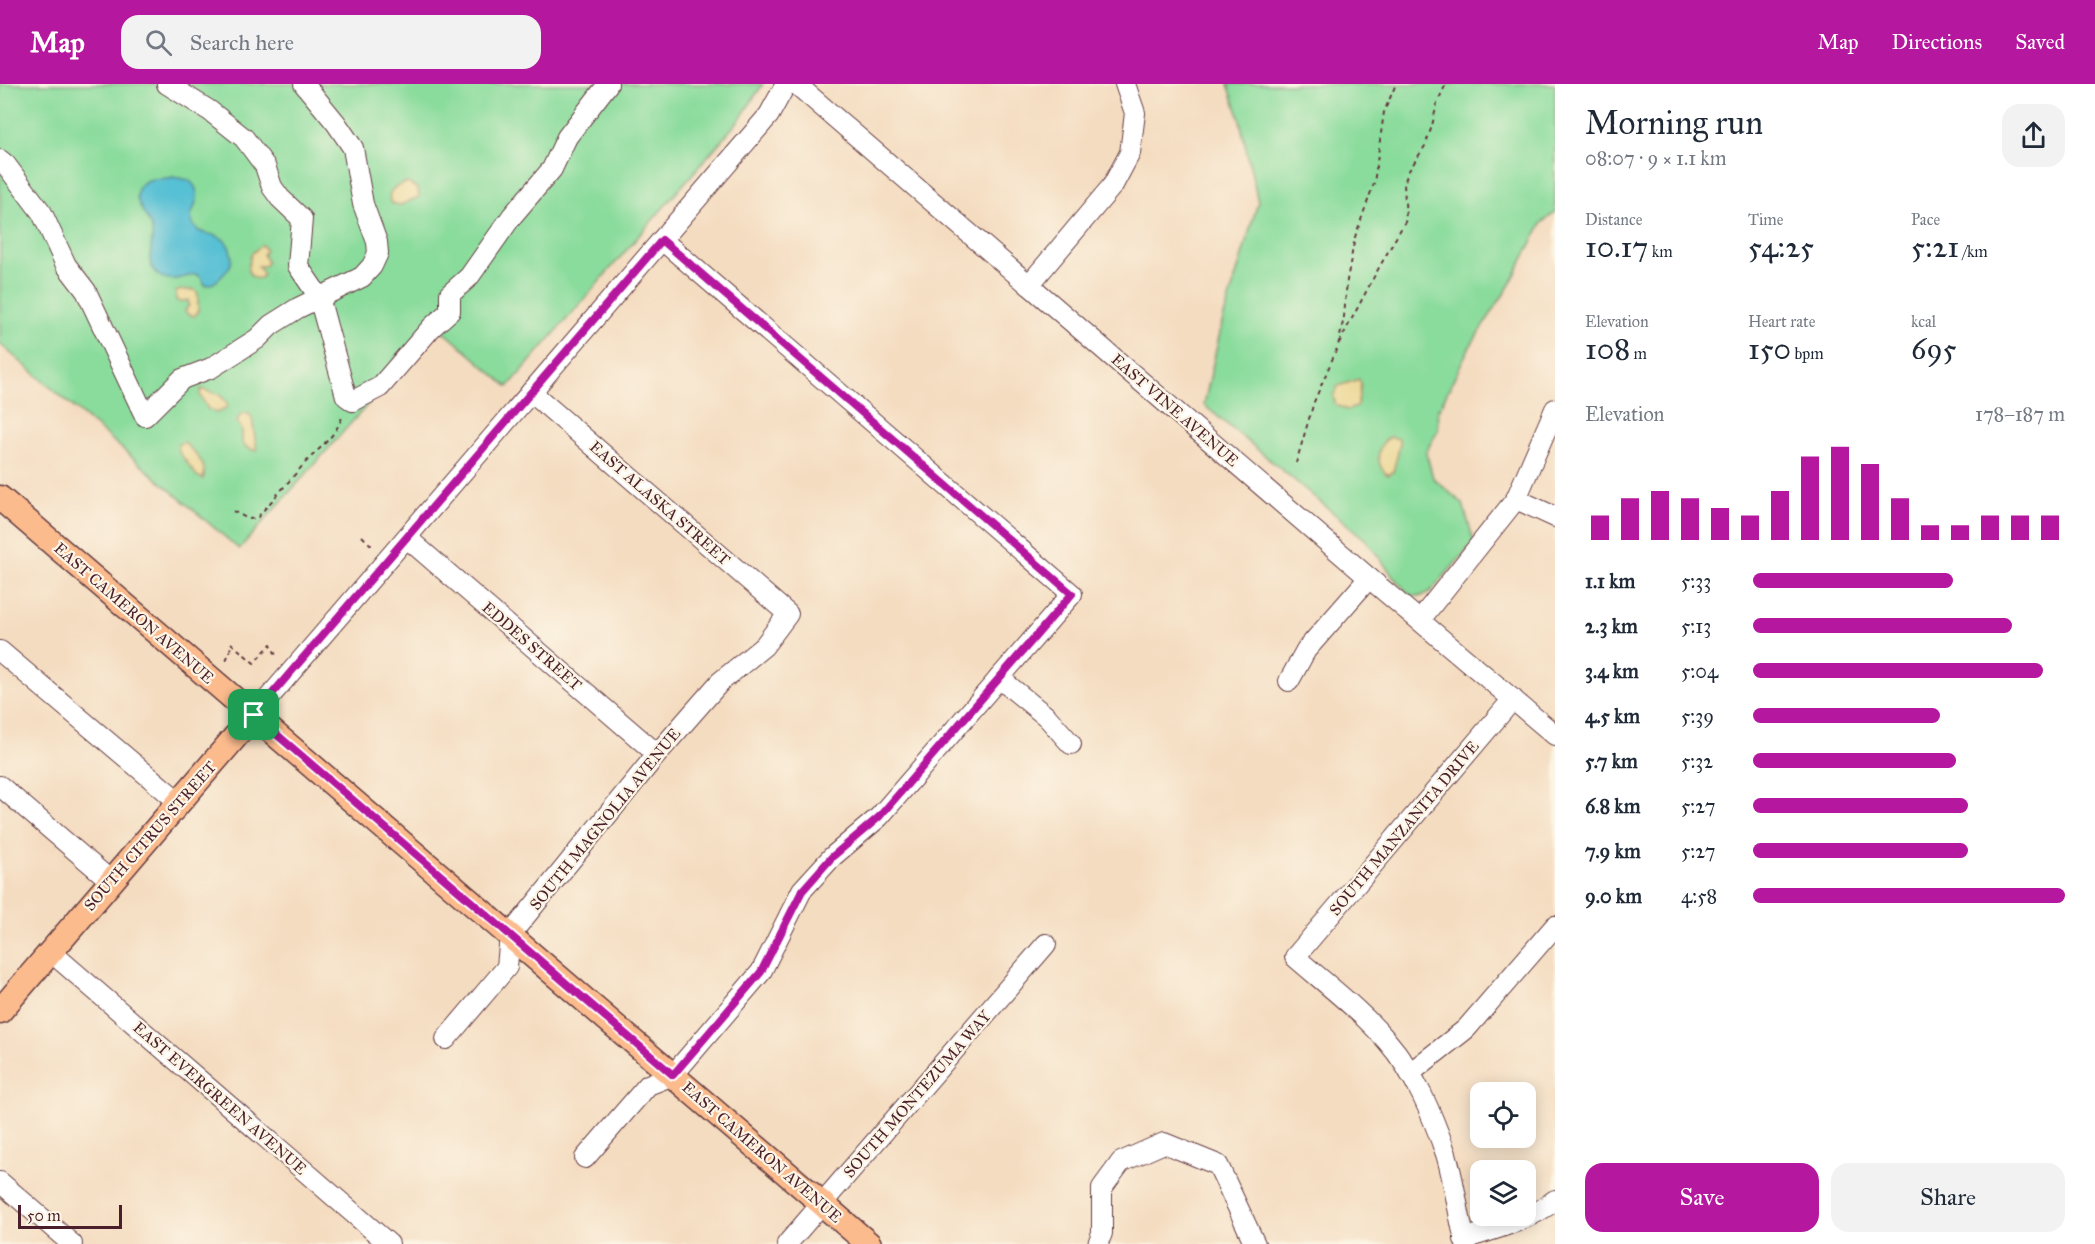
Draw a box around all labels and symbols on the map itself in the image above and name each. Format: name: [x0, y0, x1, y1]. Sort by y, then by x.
street label: EAST VINE AVENUE: [1108, 350, 1242, 470]
street label: EAST ALASKA STREET: [586, 437, 734, 569]
street label: EAST CAMERON AVENUE: [50, 539, 218, 687]
street label: EDDES STREET: [478, 598, 586, 694]
pin: [228, 689, 279, 740]
street label: SOUTH MAGNOLIA AVENUE: [526, 724, 684, 914]
street label: SOUTH MANZANITA DRIVE: [1325, 737, 1483, 919]
street label: SOUTH CITRUS STREET: [80, 757, 220, 915]
street label: SOUTH MONTEZUMA WAY: [839, 1006, 995, 1181]
street label: EAST EVERGREEN AVENUE: [129, 1018, 311, 1178]
street label: EAST CAMERON AVENUE: [678, 1078, 846, 1226]
scale bar: [18, 1202, 122, 1230]

